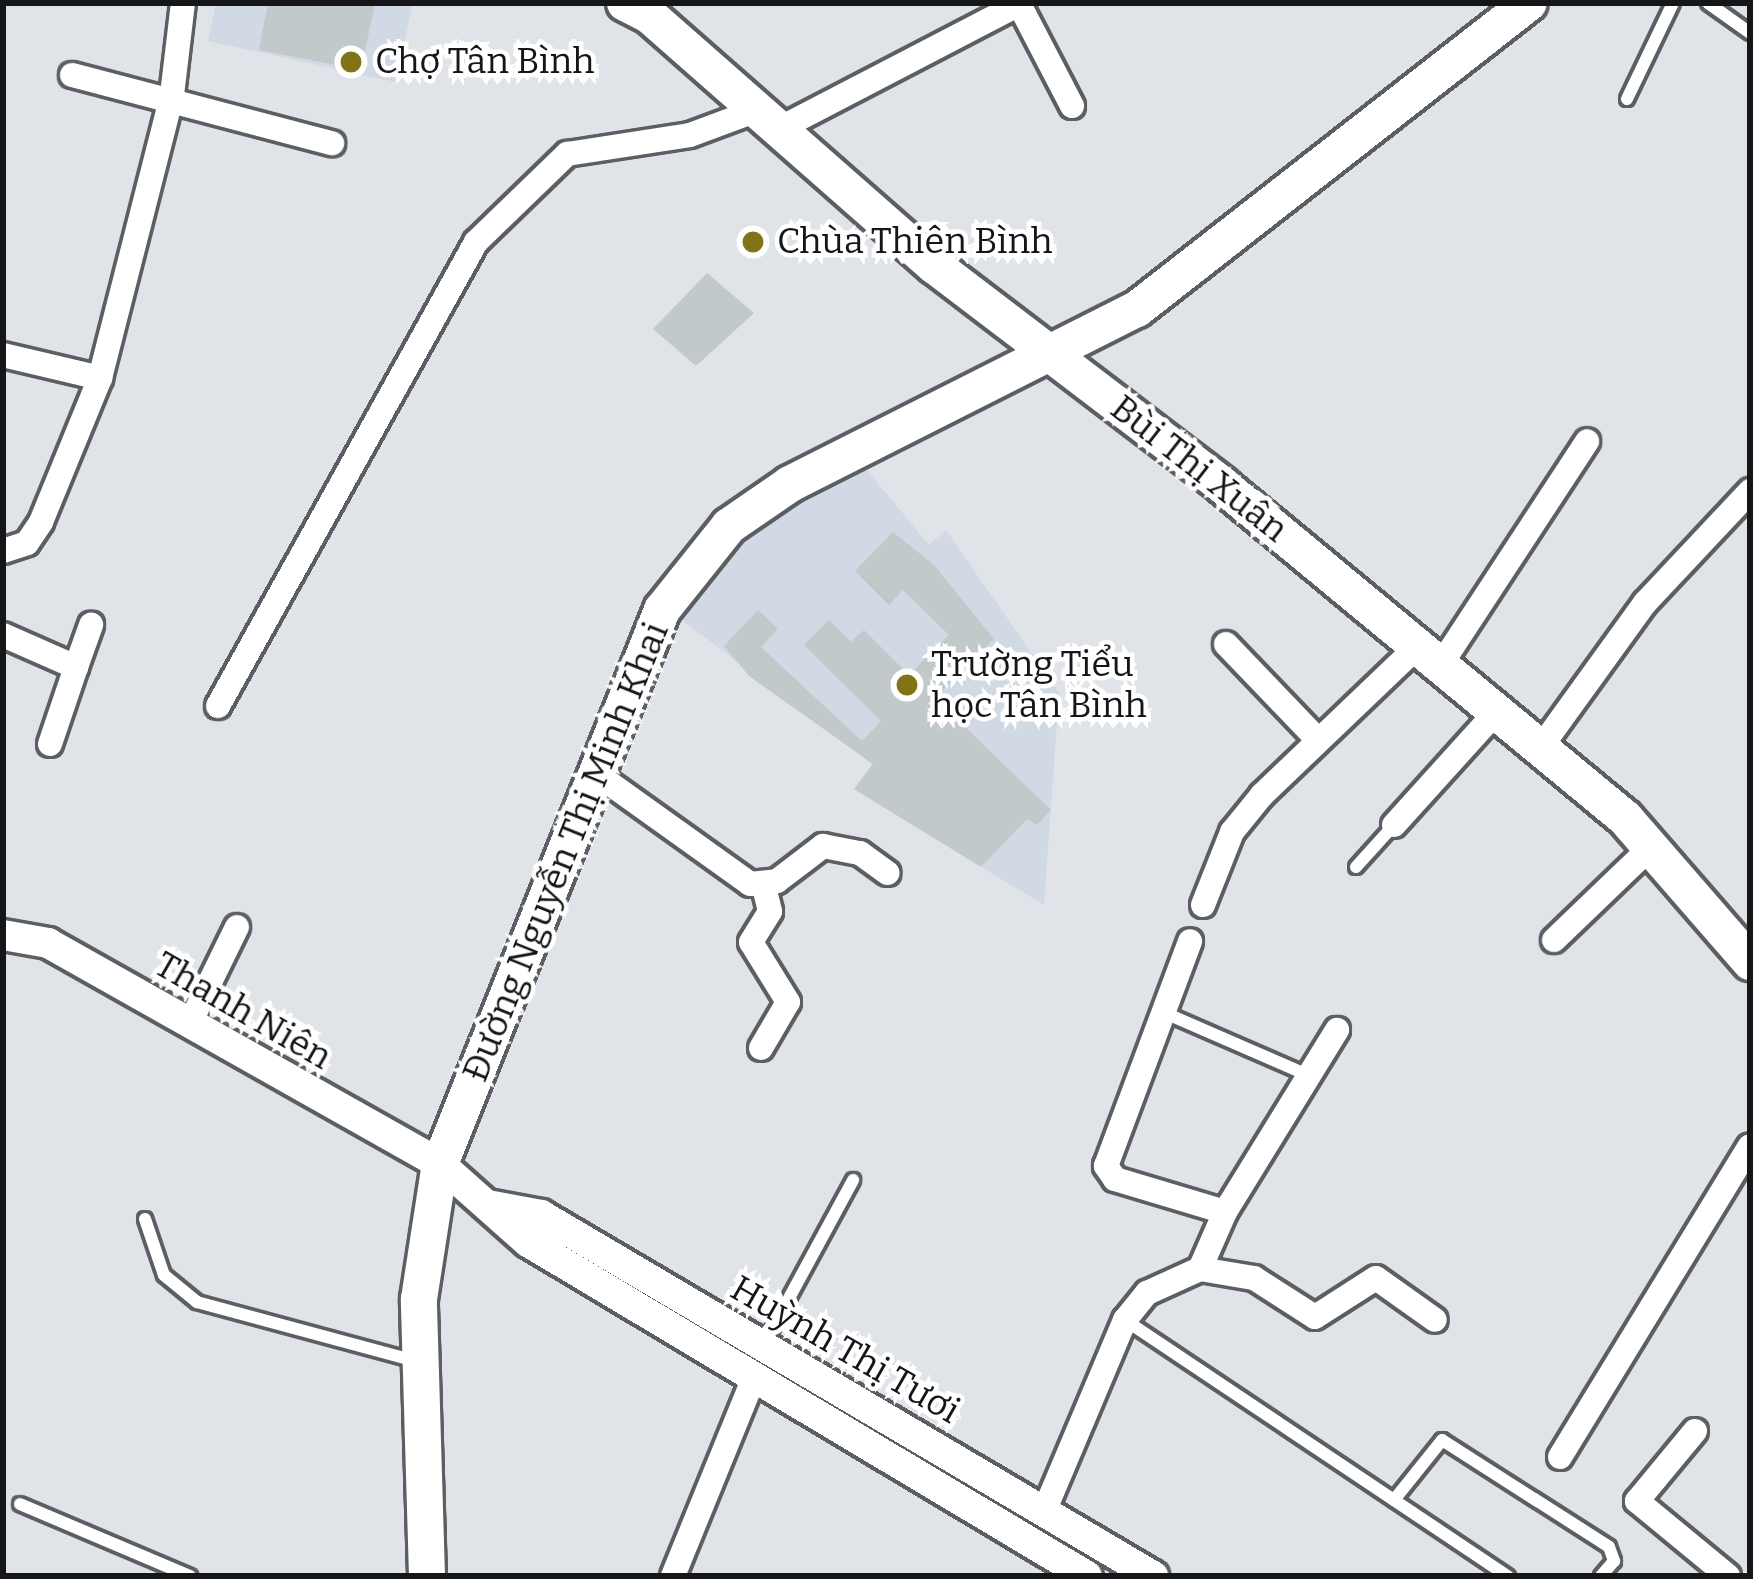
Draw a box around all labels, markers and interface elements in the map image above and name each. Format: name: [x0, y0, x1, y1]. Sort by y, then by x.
place label: Chợ Tân Bình: [375, 40, 595, 84]
marker: Chợ Tân Bình: [338, 49, 364, 75]
place label: Chùa Thiên Bình: [777, 220, 1053, 264]
marker: Chùa Thiên Bình: [740, 229, 766, 255]
street label: Bùi Thị Xuân: [1102, 387, 1296, 551]
street label: Đường Nguyễn Thị Minh Khai: [454, 616, 678, 1088]
place label: Trường Tiểu học Tân Bình: [931, 642, 1147, 727]
marker: Trường Tiểu học Tân Bình: [894, 672, 920, 698]
street label: Thanh Niên: [147, 943, 339, 1079]
street label: Huỳnh Thị Tươi: [723, 1267, 967, 1433]

